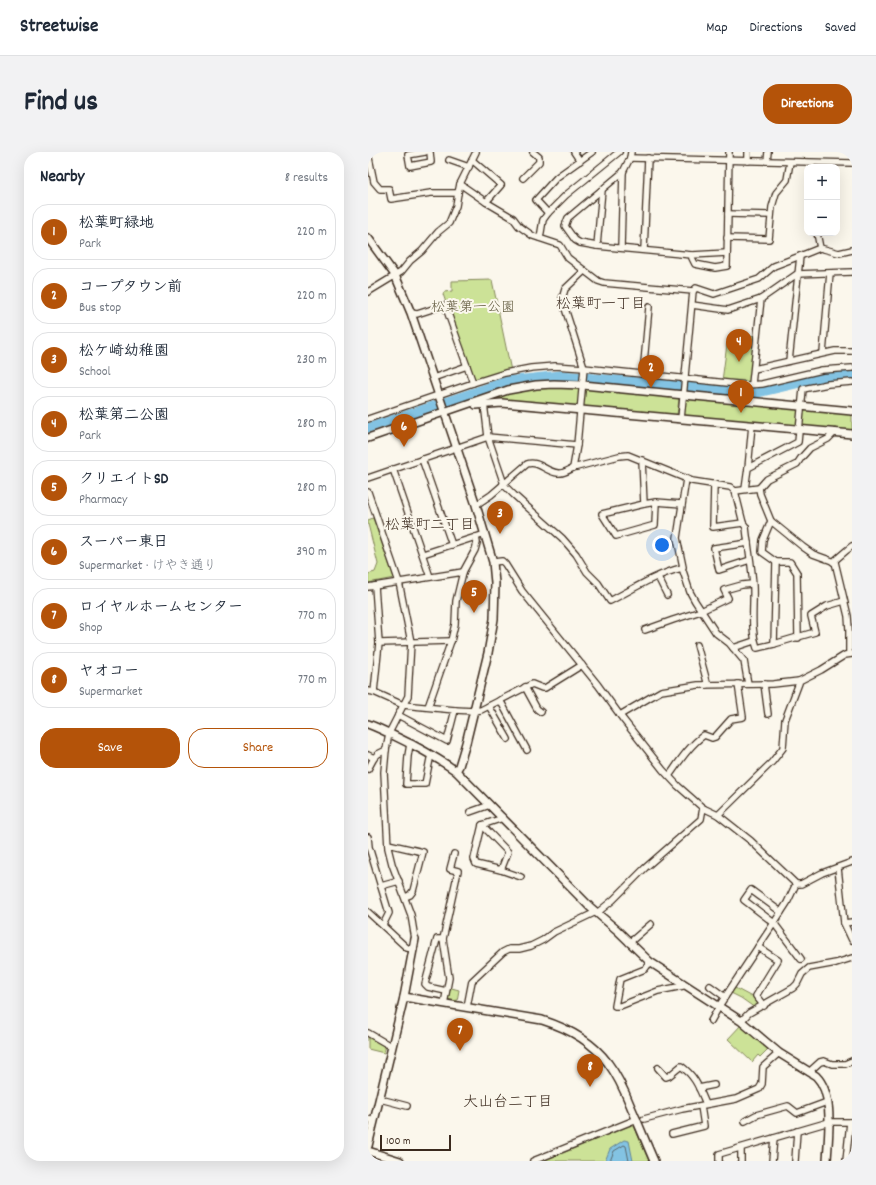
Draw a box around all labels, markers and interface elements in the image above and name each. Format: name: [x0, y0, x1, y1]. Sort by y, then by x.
text: Streetwise: [20, 14, 98, 41]
text: Map: [706, 18, 728, 38]
text: Directions: [750, 18, 803, 38]
text: Saved: [825, 18, 856, 38]
text: Find us: [24, 84, 98, 124]
button: Directions: [763, 84, 852, 124]
map controls: [804, 164, 840, 236]
button: +: [804, 164, 840, 200]
text: Nearby: [40, 166, 84, 190]
text: 8 results: [285, 169, 328, 188]
button: −: [804, 200, 840, 236]
text: 松葉町緑地: [79, 213, 154, 235]
text: 1: [53, 223, 55, 242]
text: 220 m: [297, 223, 327, 242]
text: Park: [79, 235, 101, 254]
text: コープタウン前: [79, 277, 183, 299]
text: 2: [51, 287, 57, 306]
text: 220 m: [297, 287, 327, 306]
district label: 松葉町一丁目: [556, 294, 646, 316]
park label: 松葉第一公園: [431, 298, 515, 318]
text: Bus stop: [79, 299, 121, 318]
pin: 4: [726, 329, 752, 362]
text: 松ケ崎幼稚園: [79, 341, 169, 363]
text: 3: [51, 351, 57, 370]
text: 230 m: [297, 351, 327, 370]
pin: 2: [638, 355, 664, 388]
text: School: [79, 363, 111, 382]
pin: 1: [728, 380, 754, 413]
text: 松葉第二公園: [79, 405, 169, 427]
pin: 6: [391, 414, 417, 447]
text: 4: [51, 415, 57, 434]
text: 280 m: [297, 415, 327, 434]
text: Park: [79, 427, 101, 446]
text: クリエイトSD: [79, 469, 168, 491]
text: 5: [51, 479, 57, 498]
text: 280 m: [297, 479, 327, 498]
text: Pharmacy: [79, 491, 127, 510]
pin: 3: [487, 501, 513, 534]
district label: 松葉町二丁目: [385, 515, 475, 537]
text: スーパー東日: [79, 532, 168, 554]
your location: [652, 535, 672, 555]
text: 6: [51, 543, 57, 562]
text: 390 m: [296, 543, 327, 562]
text: Supermarket · けやき通り: [79, 557, 217, 576]
pin: 5: [461, 580, 487, 613]
text: ロイヤルホームセンター: [79, 597, 243, 619]
text: 7: [52, 607, 56, 626]
text: 770 m: [298, 607, 327, 626]
text: Shop: [79, 619, 102, 638]
text: ヤオコー: [79, 661, 139, 683]
text: 8: [51, 671, 57, 690]
text: 770 m: [298, 671, 327, 690]
text: Supermarket: [79, 683, 143, 702]
button: Save: [40, 728, 180, 768]
button: Share: [188, 728, 328, 768]
pin: 7: [447, 1018, 473, 1051]
pin: 8: [577, 1054, 603, 1087]
district label: 大山台二丁目: [463, 1092, 553, 1114]
scale bar: [380, 1133, 451, 1152]
text: 100 m: [386, 1134, 410, 1150]

